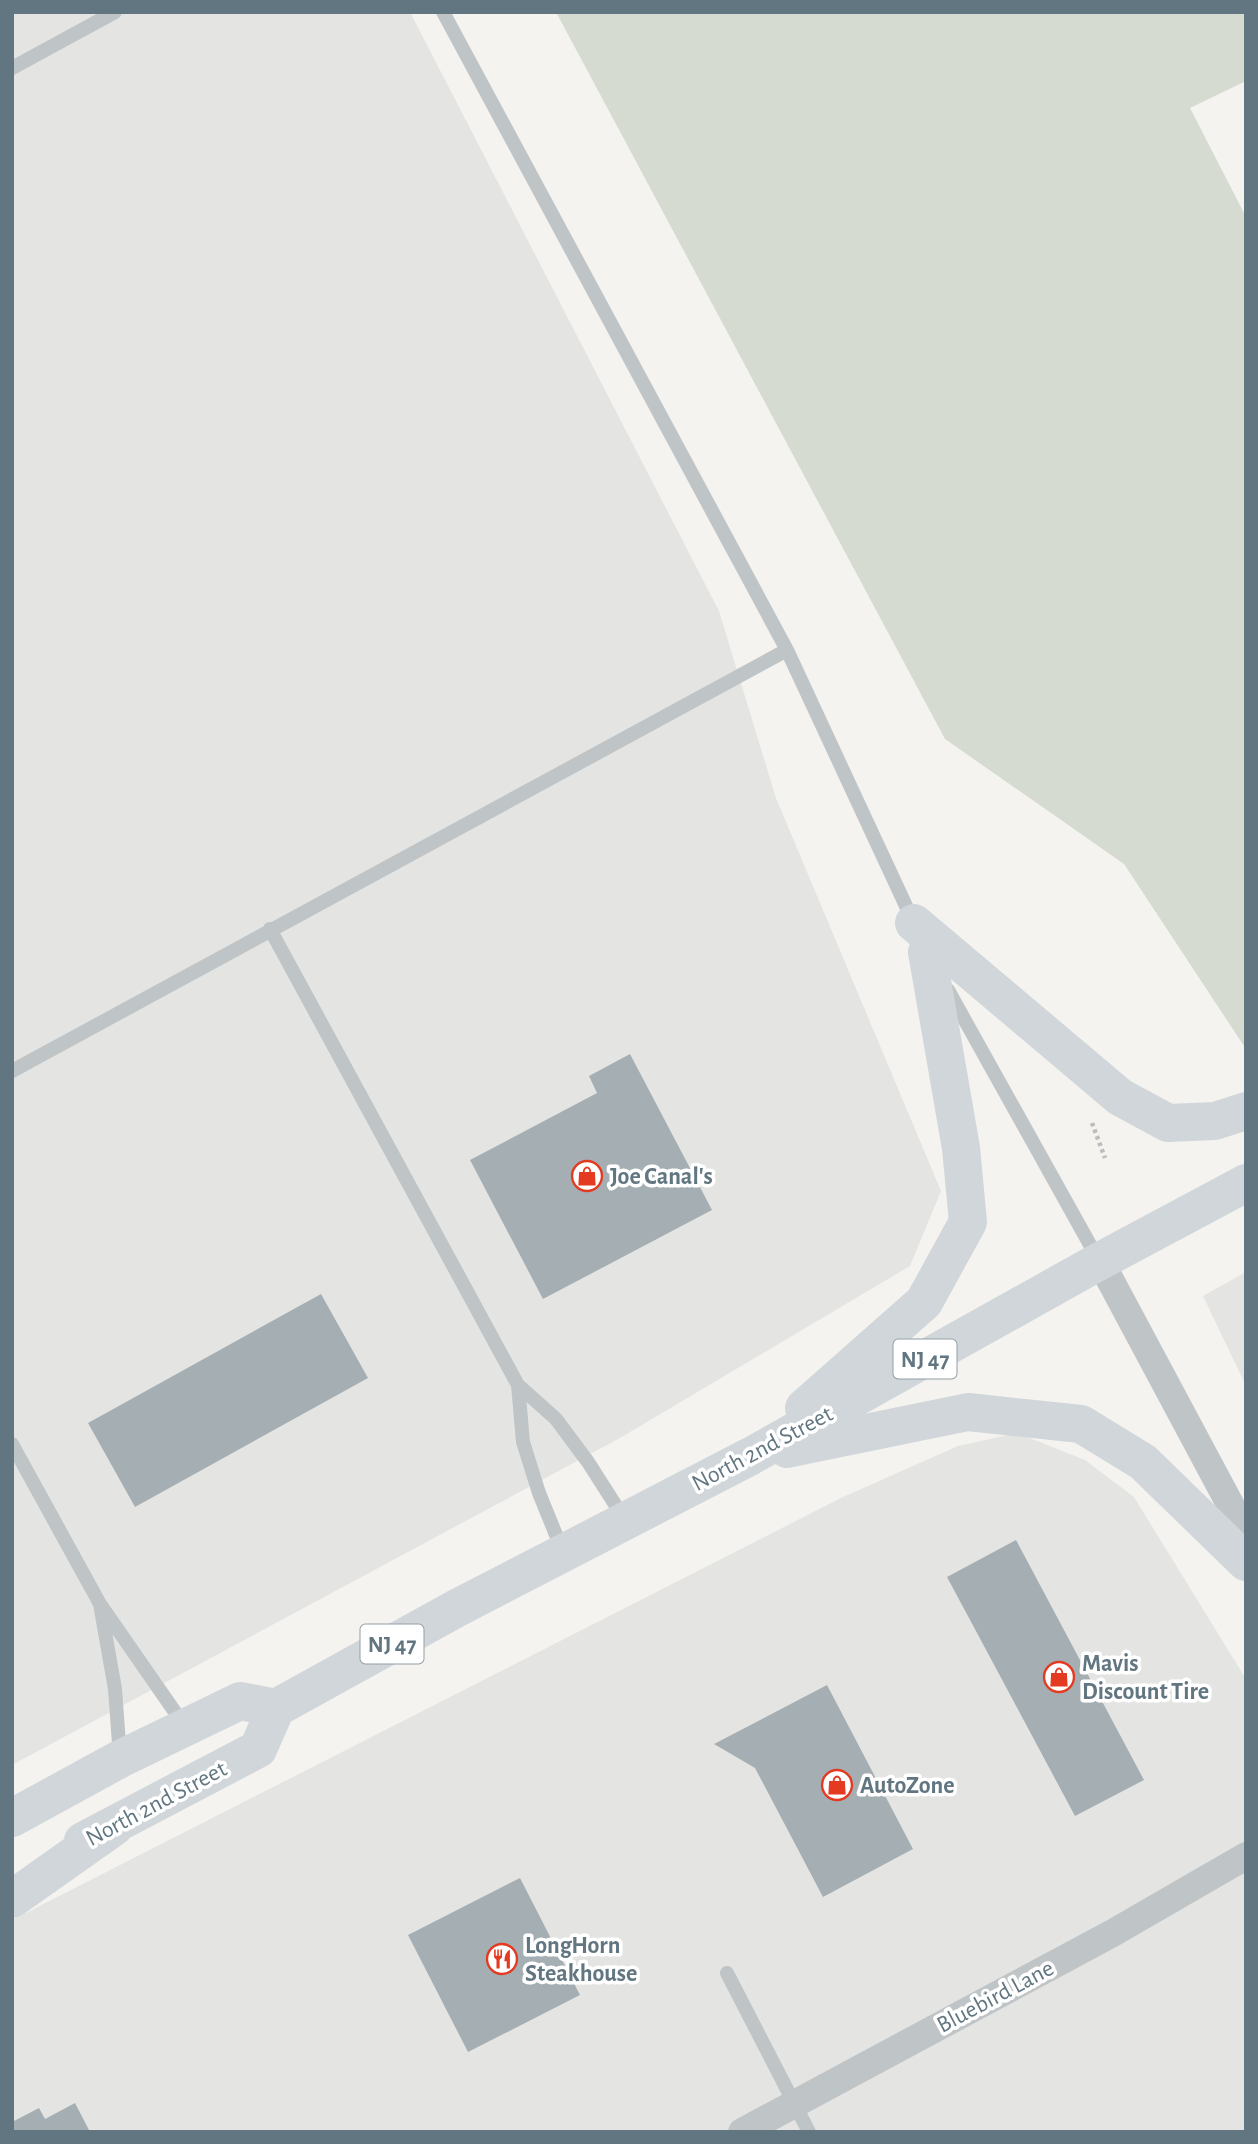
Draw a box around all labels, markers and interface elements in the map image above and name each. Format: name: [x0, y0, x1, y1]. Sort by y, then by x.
shop icon: Joe Canal's: [570, 1159, 604, 1193]
place label: Joe Canal's: [610, 1165, 713, 1189]
road number: NJ 47: [894, 1340, 956, 1378]
street label: North 2nd Street: [688, 1402, 837, 1496]
road number: NJ 47: [360, 1624, 424, 1664]
place label: Mavis Discount Tire: [1082, 1652, 1209, 1704]
shop icon: Mavis Discount Tire: [1042, 1660, 1076, 1694]
street label: North 2nd Street: [82, 1757, 231, 1851]
shop icon: AutoZone: [820, 1768, 854, 1802]
place label: AutoZone: [860, 1774, 955, 1798]
place label: LongHorn Steakhouse: [525, 1934, 637, 1986]
restaurant icon: LongHorn Steakhouse: [485, 1942, 519, 1976]
street label: Bluebird Lane: [933, 1956, 1058, 2038]

